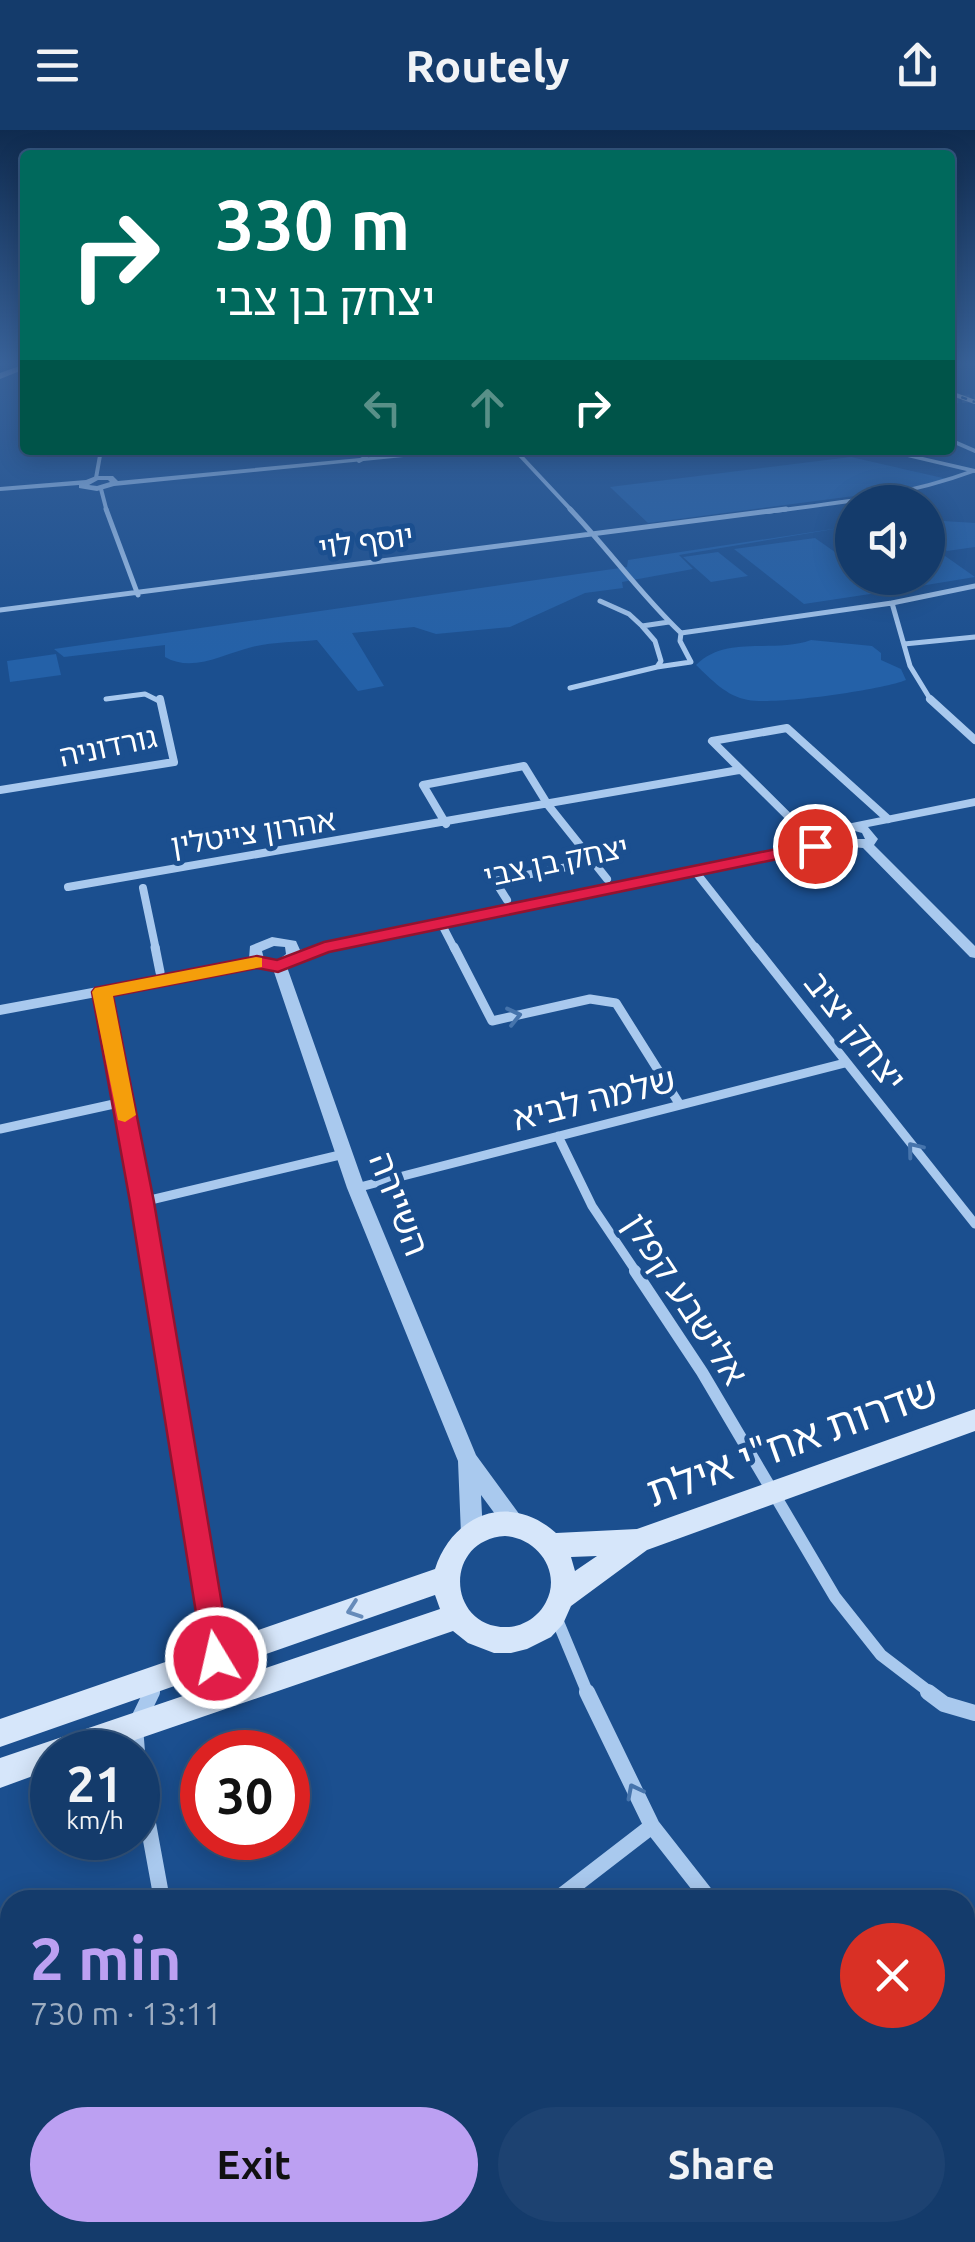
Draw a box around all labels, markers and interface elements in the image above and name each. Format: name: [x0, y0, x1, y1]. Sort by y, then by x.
icon: menu: [30, 38, 85, 93]
icon: share: [890, 38, 945, 93]
text: Routely: [406, 40, 569, 91]
text: 330 m: [215, 185, 410, 263]
icon: right: [50, 190, 180, 320]
text: יצחק בן צבי: [215, 273, 435, 324]
icon: left: [355, 380, 410, 435]
icon: ahead: [460, 380, 515, 435]
icon: right: [565, 380, 620, 435]
map controls: [835, 485, 945, 595]
button: sound: [835, 485, 945, 595]
street label: יוסף לוי: [316, 518, 415, 564]
street label: גורדוניה: [56, 719, 160, 773]
street label: אהרון צייטלין: [168, 802, 338, 862]
pin: [773, 804, 858, 889]
icon: arrive: [788, 819, 843, 874]
street label: יצחק בן צבי: [480, 829, 631, 893]
street label: יצחק יציב: [797, 963, 915, 1098]
one-way arrow: [505, 1006, 522, 1027]
street label: שלמה לביא: [508, 1059, 679, 1138]
one-way arrow: [908, 1142, 926, 1160]
street label: השיירה: [362, 1146, 438, 1261]
street label: אלישבע קפלן: [616, 1205, 756, 1392]
street label: שדרות אח"י אילת: [640, 1366, 944, 1515]
one-way arrow: [346, 1598, 363, 1619]
position arrow: [164, 1606, 268, 1710]
speed limit sign: 30: [180, 1730, 310, 1860]
text: 21: [67, 1755, 123, 1811]
one-way arrow: [627, 1784, 646, 1802]
text: km/h: [66, 1806, 124, 1834]
button: close: [840, 1923, 945, 2028]
text: 2 min: [30, 1924, 182, 1991]
text: 730 m · 13:11: [30, 1995, 222, 2031]
button: Exit: [30, 2107, 478, 2222]
button: Share: [498, 2107, 945, 2222]

